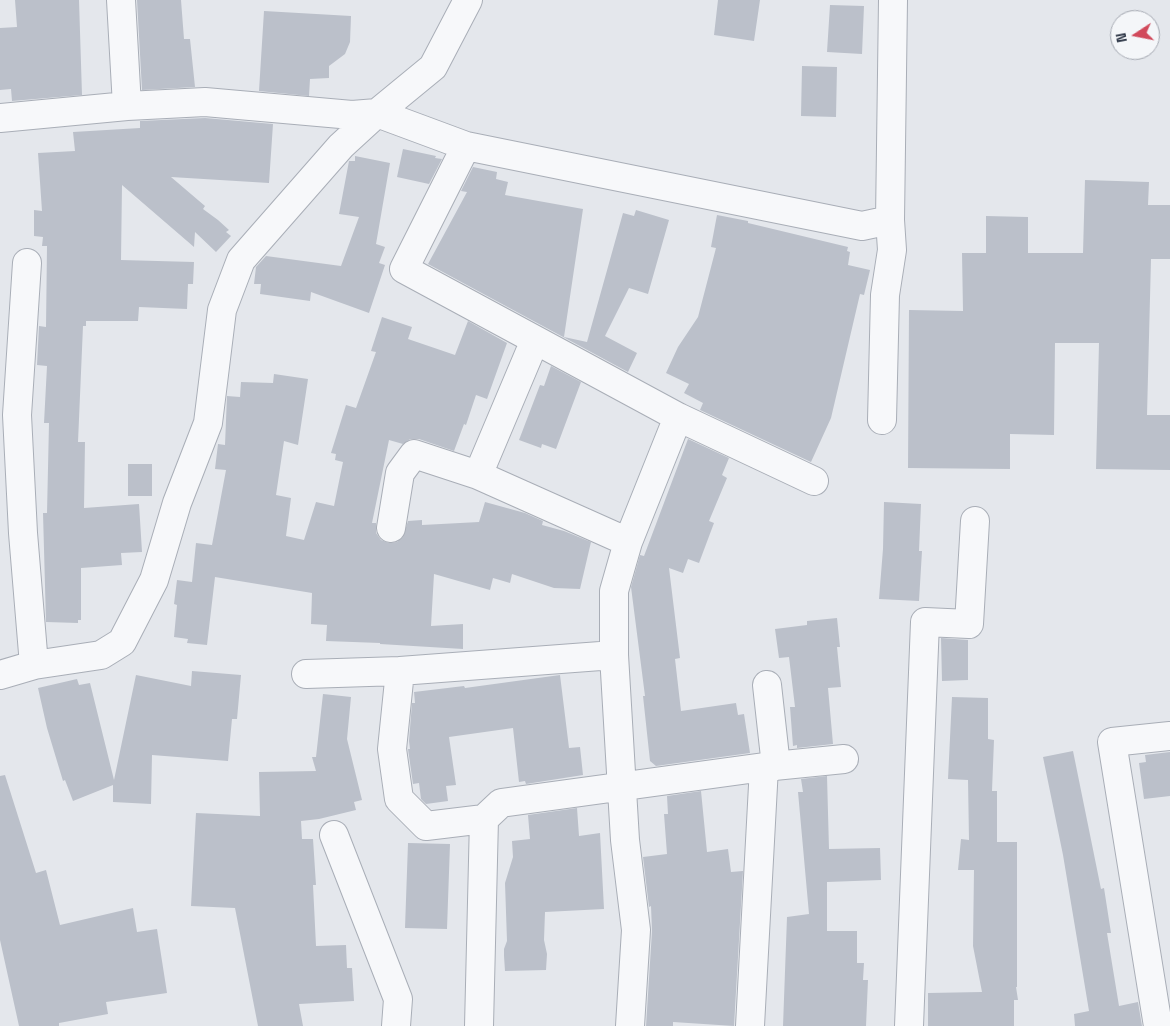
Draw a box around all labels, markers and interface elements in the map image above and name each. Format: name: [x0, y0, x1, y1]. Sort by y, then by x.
north arrow: [1110, 10, 1160, 60]
text: N: [1112, 31, 1131, 44]

